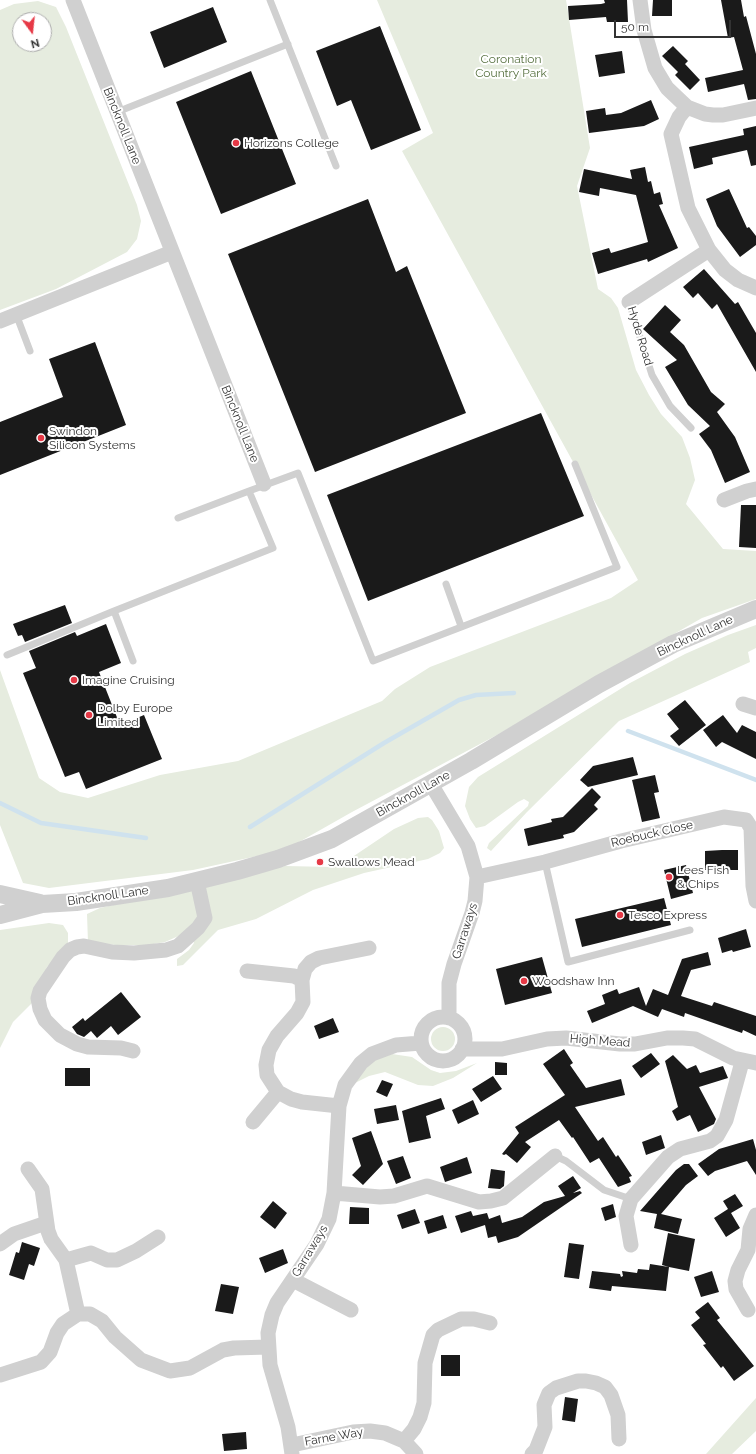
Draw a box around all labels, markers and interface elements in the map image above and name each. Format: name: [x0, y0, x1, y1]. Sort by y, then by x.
north arrow: [12, 12, 52, 52]
scale bar: [616, 12, 733, 38]
text: 50 m: [621, 20, 649, 34]
text: N: [29, 36, 41, 50]
park label: Coronation Country Park: [475, 52, 547, 80]
street label: Bincknoll Lane: [100, 85, 144, 167]
place label: Horizons College: [244, 136, 339, 150]
marker: Horizons College: [231, 138, 241, 148]
street label: Hyde Road: [624, 304, 656, 368]
street label: Bincknoll Lane: [218, 383, 262, 465]
place label: Swindon Silicon Systems: [49, 424, 136, 452]
marker: Swindon Silicon Systems: [36, 433, 46, 443]
street label: Bincknoll Lane: [655, 612, 735, 660]
place label: Imagine Cruising: [82, 673, 175, 687]
marker: Imagine Cruising: [69, 675, 79, 685]
place label: Dolby Europe Limited: [97, 701, 173, 729]
marker: Dolby Europe Limited: [84, 710, 94, 720]
street label: Bincknoll Lane: [374, 768, 452, 820]
street label: Roebuck Close: [610, 818, 694, 850]
place label: Swallows Mead: [328, 855, 415, 869]
marker: Swallows Mead: [315, 857, 325, 867]
place label: Lees Fish & Chips: [677, 863, 729, 891]
marker: Lees Fish & Chips: [664, 872, 674, 882]
street label: Bincknoll Lane: [66, 883, 150, 909]
street label: Garraways: [449, 901, 481, 961]
place label: Tesco Express: [628, 908, 707, 922]
marker: Tesco Express: [615, 910, 625, 920]
place label: Woodshaw Inn: [532, 974, 614, 988]
marker: Woodshaw Inn: [519, 976, 529, 986]
street label: High Mead: [569, 1032, 631, 1050]
street label: Garraways: [289, 1222, 331, 1280]
street label: Farne Way: [304, 1425, 364, 1449]

